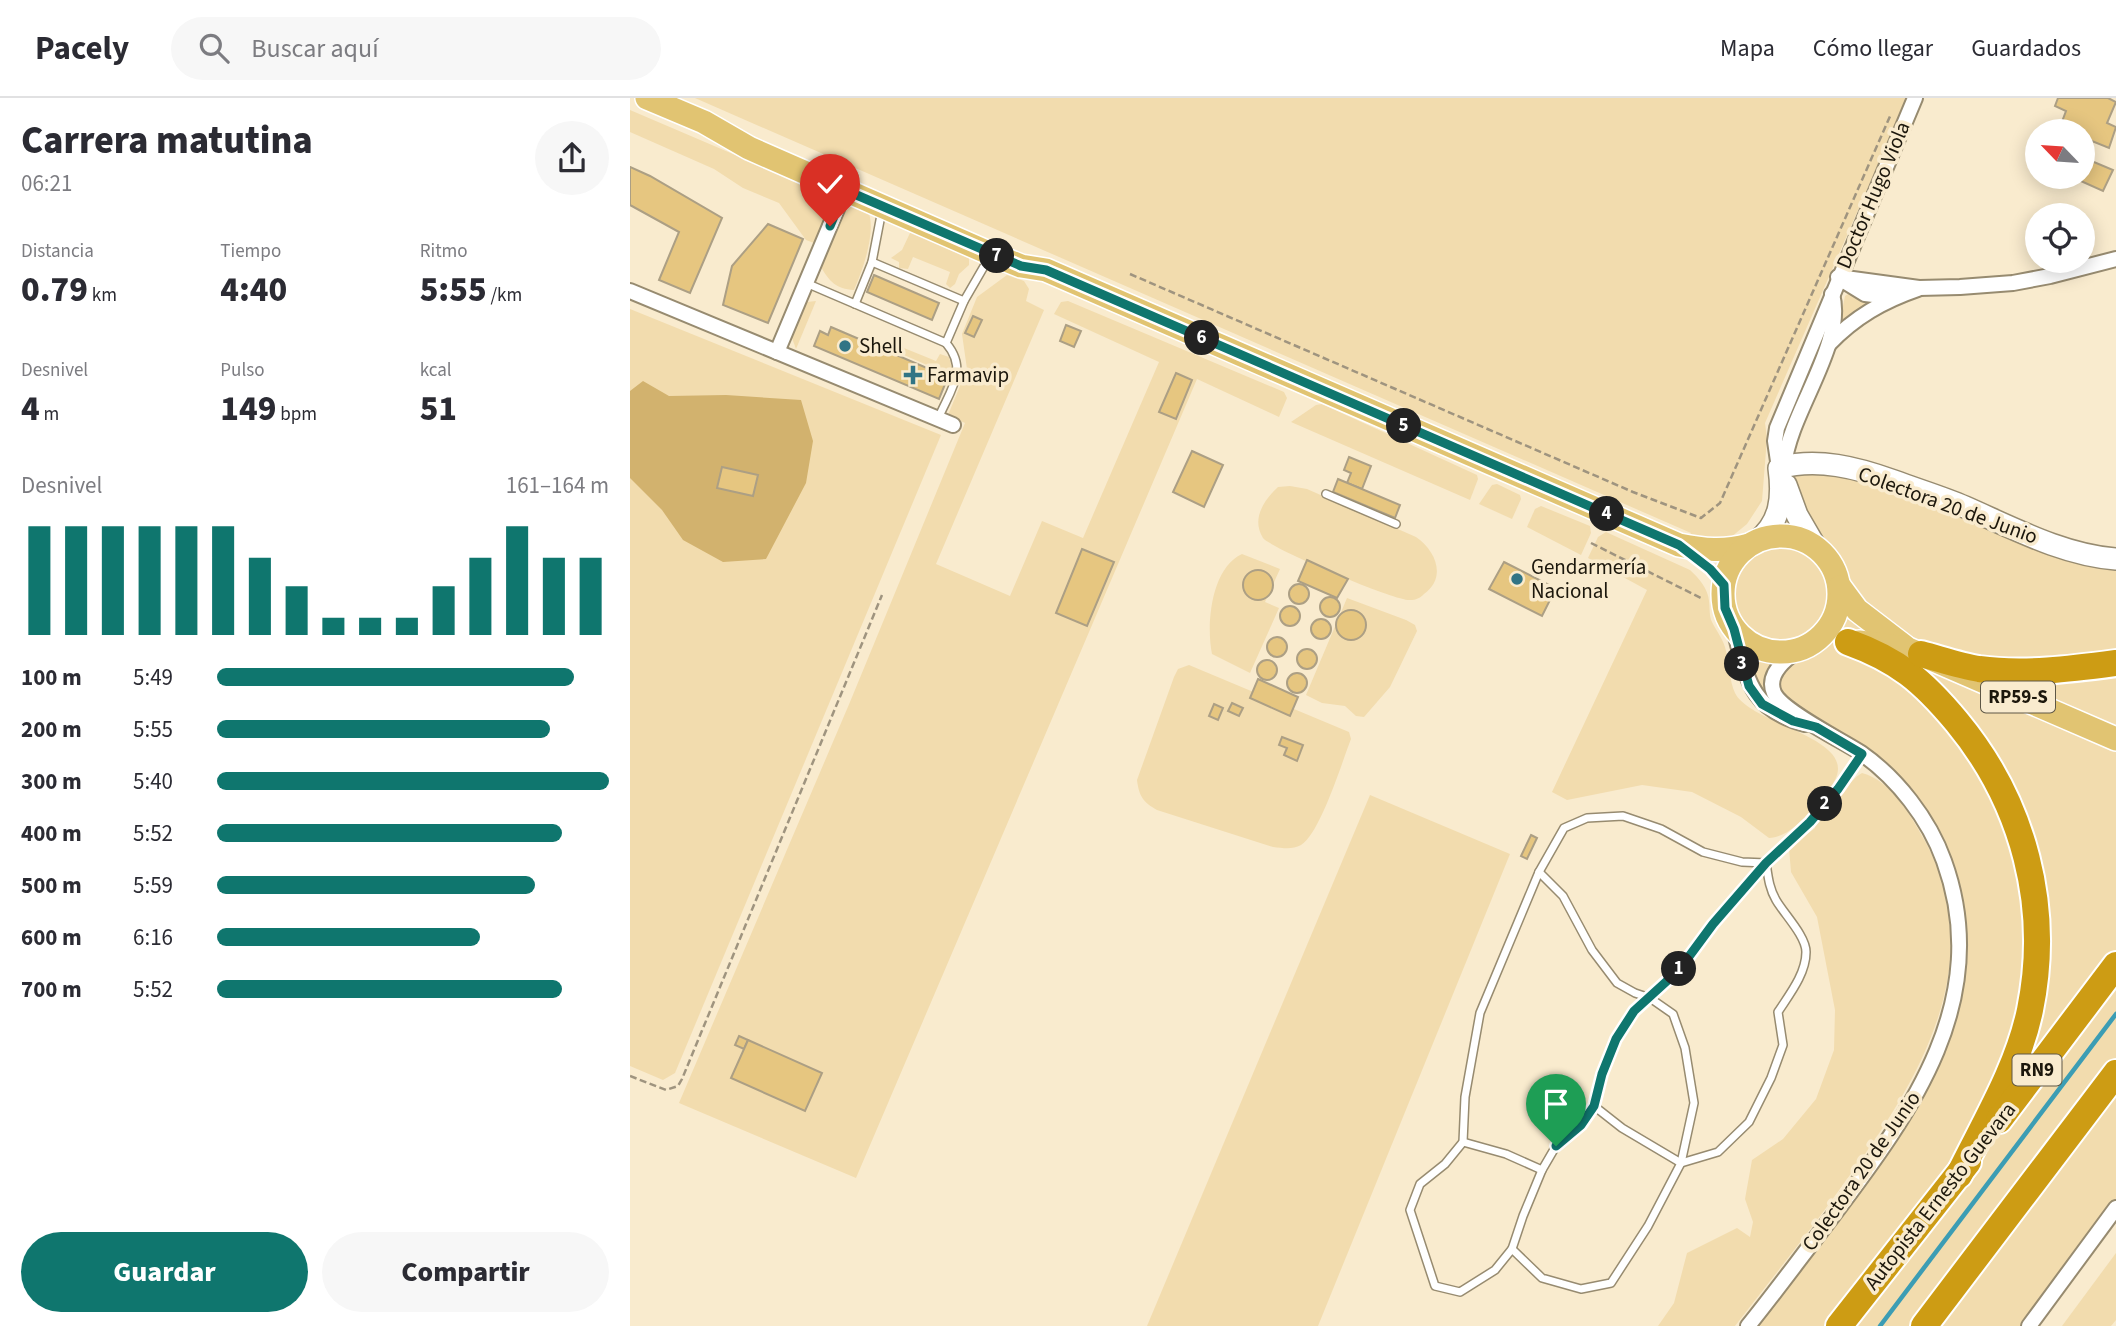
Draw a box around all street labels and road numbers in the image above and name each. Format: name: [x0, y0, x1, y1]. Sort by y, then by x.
street label: Doctor Hugo Viola: [1828, 117, 1918, 273]
street label: Colectora 20 de Junio: [1854, 459, 2042, 551]
road number: RP59-S: [1981, 682, 2055, 712]
road number: RN9: [2012, 1054, 2062, 1086]
street label: Colectora 20 de Junio: [1794, 1085, 1928, 1257]
street label: Autopista Ernesto Guevara: [1857, 1096, 2023, 1296]

